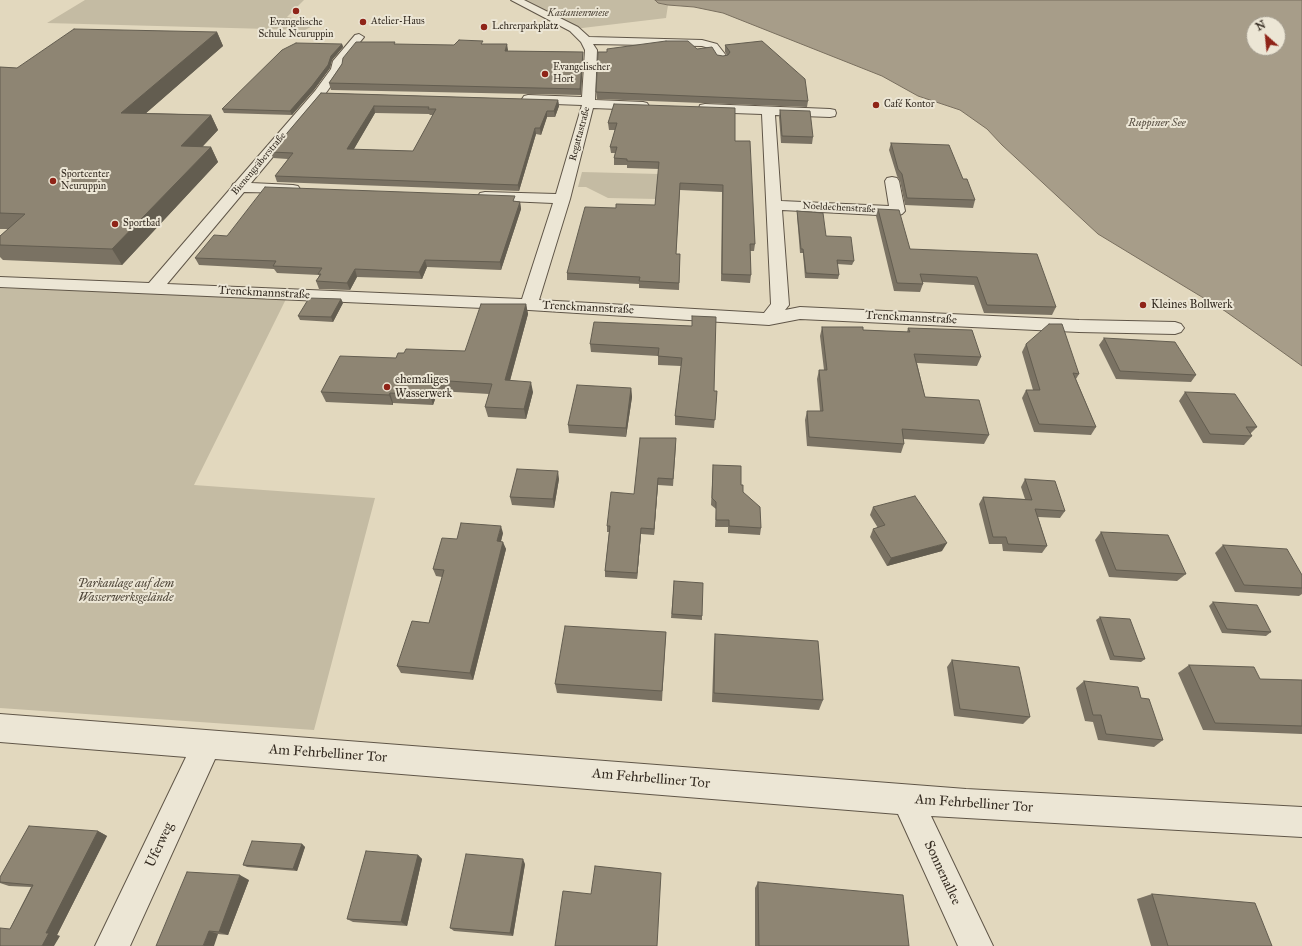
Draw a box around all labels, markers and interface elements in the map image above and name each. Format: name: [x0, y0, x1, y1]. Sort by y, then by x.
marker: Evangelische Schule Neuruppin: [291, 6, 301, 16]
park label: Kastanienwiese: [548, 8, 608, 20]
place label: Atelier-Haus: [371, 16, 425, 28]
north arrow: [1246, 16, 1286, 56]
place label: Evangelische Schule Neuruppin: [259, 17, 333, 40]
marker: Atelier-Haus: [358, 17, 368, 27]
text: N: [1254, 18, 1268, 34]
place label: Lehrerparkplatz: [492, 21, 558, 33]
marker: Lehrerparkplatz: [479, 22, 489, 32]
place label: Evangelischer Hort: [553, 62, 610, 86]
marker: Evangelischer Hort: [540, 69, 550, 79]
place label: Café Kontor: [884, 99, 934, 111]
marker: Café Kontor: [871, 100, 881, 110]
street label: Regattastraße: [567, 105, 593, 163]
water label: Ruppiner See: [1128, 116, 1186, 130]
street label: Bienengräberstraße: [229, 130, 289, 198]
place label: Sportcenter Neuruppin: [61, 169, 109, 192]
marker: Sportcenter Neuruppin: [48, 176, 58, 186]
street label: Noeldechenstraße: [802, 200, 876, 216]
place label: Sportbad: [123, 218, 160, 230]
marker: Sportbad: [110, 219, 120, 229]
street label: Trenckmannstraße: [218, 283, 310, 303]
street label: Trenckmannstraße: [542, 298, 634, 318]
place label: Kleines Bollwerk: [1151, 298, 1233, 312]
marker: Kleines Bollwerk: [1138, 300, 1148, 310]
street label: Trenckmannstraße: [865, 308, 957, 328]
place label: ehemaliges Wasserwerk: [395, 373, 452, 401]
marker: ehemaliges Wasserwerk: [382, 382, 392, 392]
park label: Parkanlage auf dem Wasserwerksgelände: [78, 577, 174, 605]
street label: Am Fehrbelliner Tor: [268, 741, 388, 767]
street label: Am Fehrbelliner Tor: [591, 765, 711, 793]
street label: Am Fehrbelliner Tor: [914, 791, 1034, 817]
street label: Uferweg: [142, 820, 178, 870]
street label: Sonnenallee: [920, 838, 964, 908]

